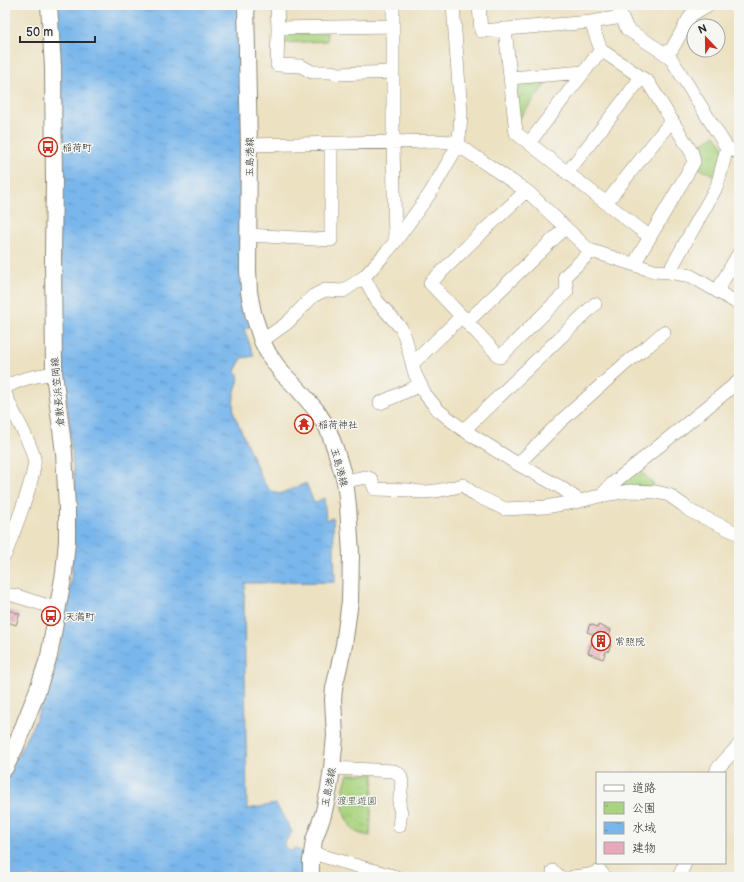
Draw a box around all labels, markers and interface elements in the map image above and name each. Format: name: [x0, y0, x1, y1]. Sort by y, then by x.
scale bar: [20, 18, 95, 44]
north arrow: [686, 18, 726, 58]
text: N: [696, 22, 709, 37]
text: 50 m: [26, 25, 53, 40]
bus stop icon: 稲荷町: [37, 136, 59, 158]
street label: 玉島港線: [244, 137, 256, 177]
place label: 稲荷町: [62, 142, 92, 154]
street label: 倉敷長浜笠岡線: [49, 357, 67, 427]
temple icon: 稲荷神社: [293, 413, 315, 435]
place label: 稲荷神社: [318, 419, 358, 431]
street label: 玉島港線: [328, 446, 350, 488]
bus stop icon: 天満町: [40, 605, 62, 627]
place label: 天満町: [65, 611, 95, 623]
building icon: 常照院: [590, 630, 612, 652]
place label: 常照院: [615, 636, 645, 648]
street label: 玉島港線: [319, 766, 339, 808]
legend: [596, 772, 726, 864]
text: 道路: [632, 781, 656, 796]
park label: 渡里遊園: [337, 795, 377, 807]
text: 公園: [632, 801, 656, 816]
text: 水域: [632, 821, 656, 836]
text: 建物: [632, 841, 656, 856]

